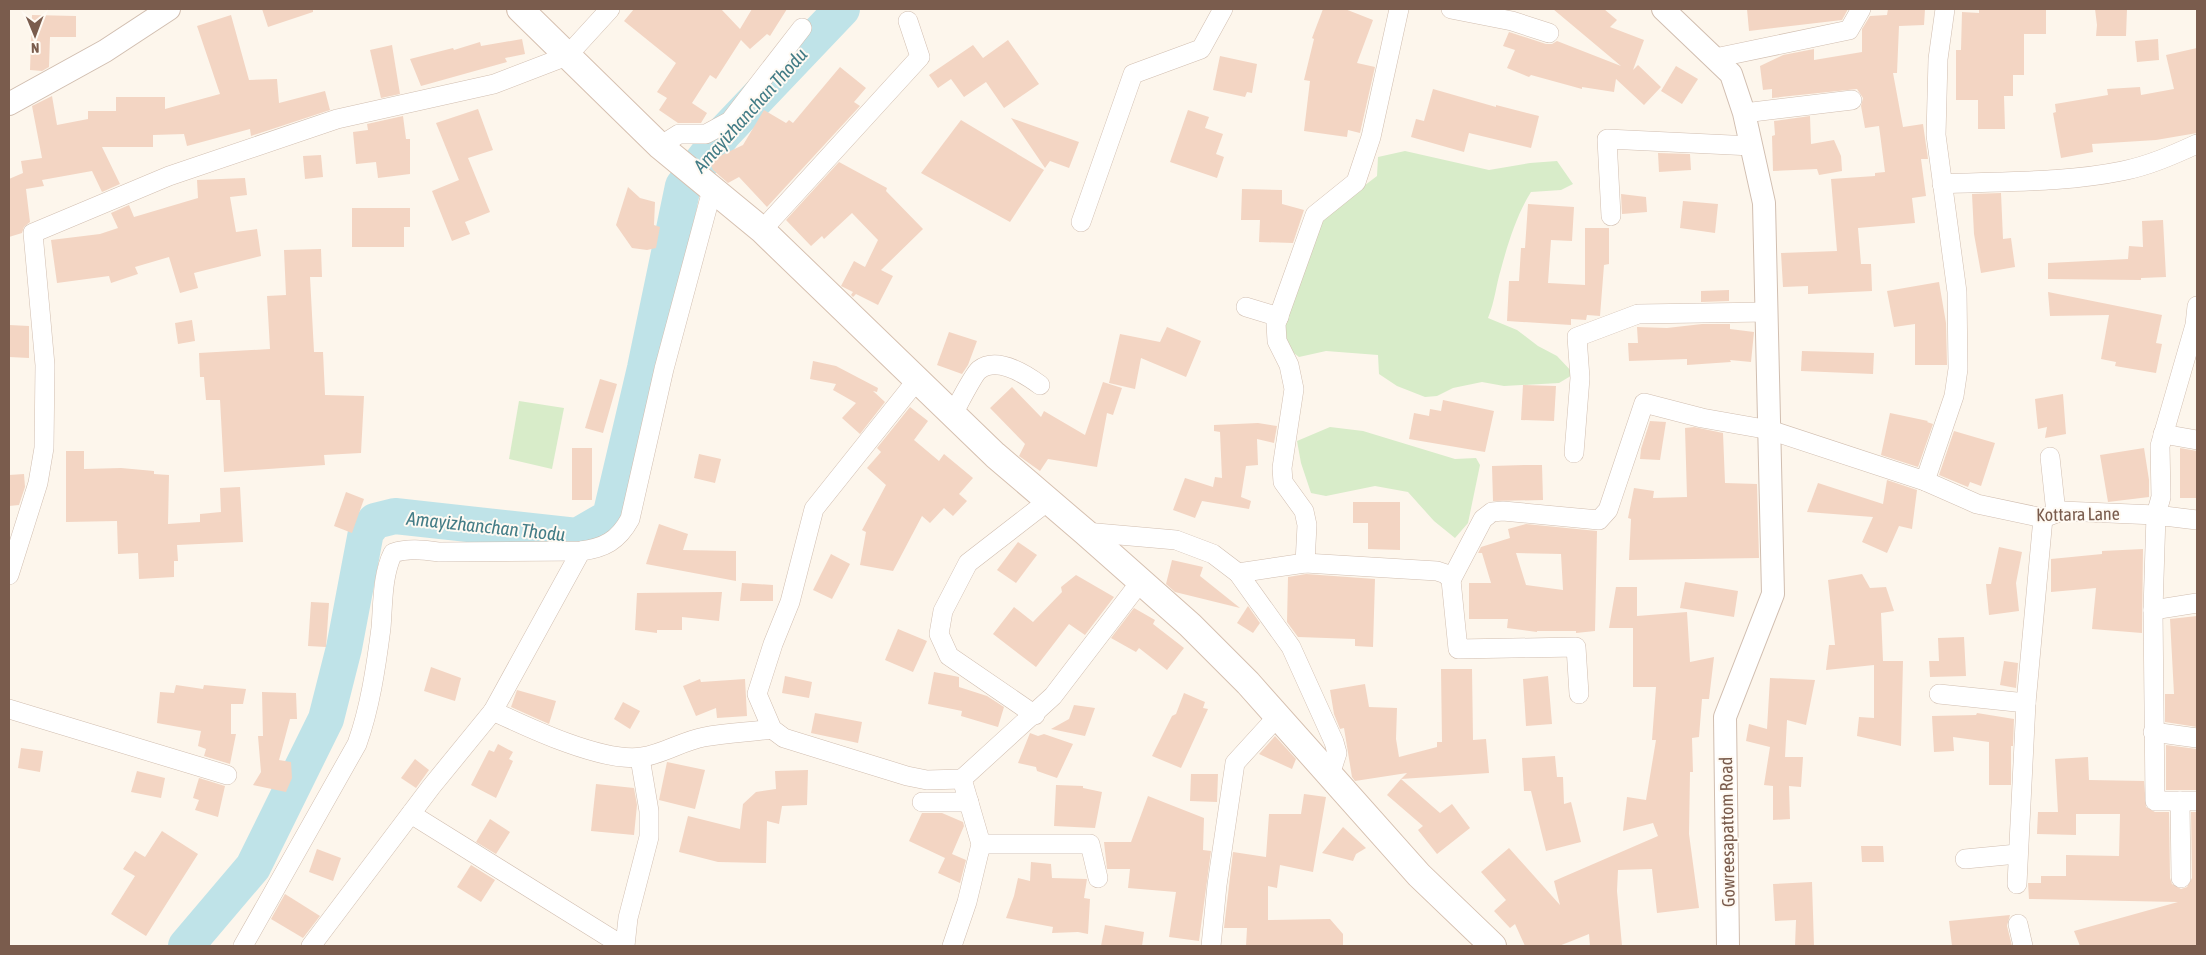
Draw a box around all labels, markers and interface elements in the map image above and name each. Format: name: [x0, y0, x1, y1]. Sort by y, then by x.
north arrow: [10, 10, 60, 60]
text: N: [31, 40, 39, 56]
water label: Amayizhanchan Thodu: [688, 43, 811, 177]
street label: Kottara Lane: [2036, 503, 2120, 525]
water label: Amayizhanchan Thodu: [405, 507, 566, 545]
street label: Gowreesapattom Road: [1715, 757, 1739, 907]

